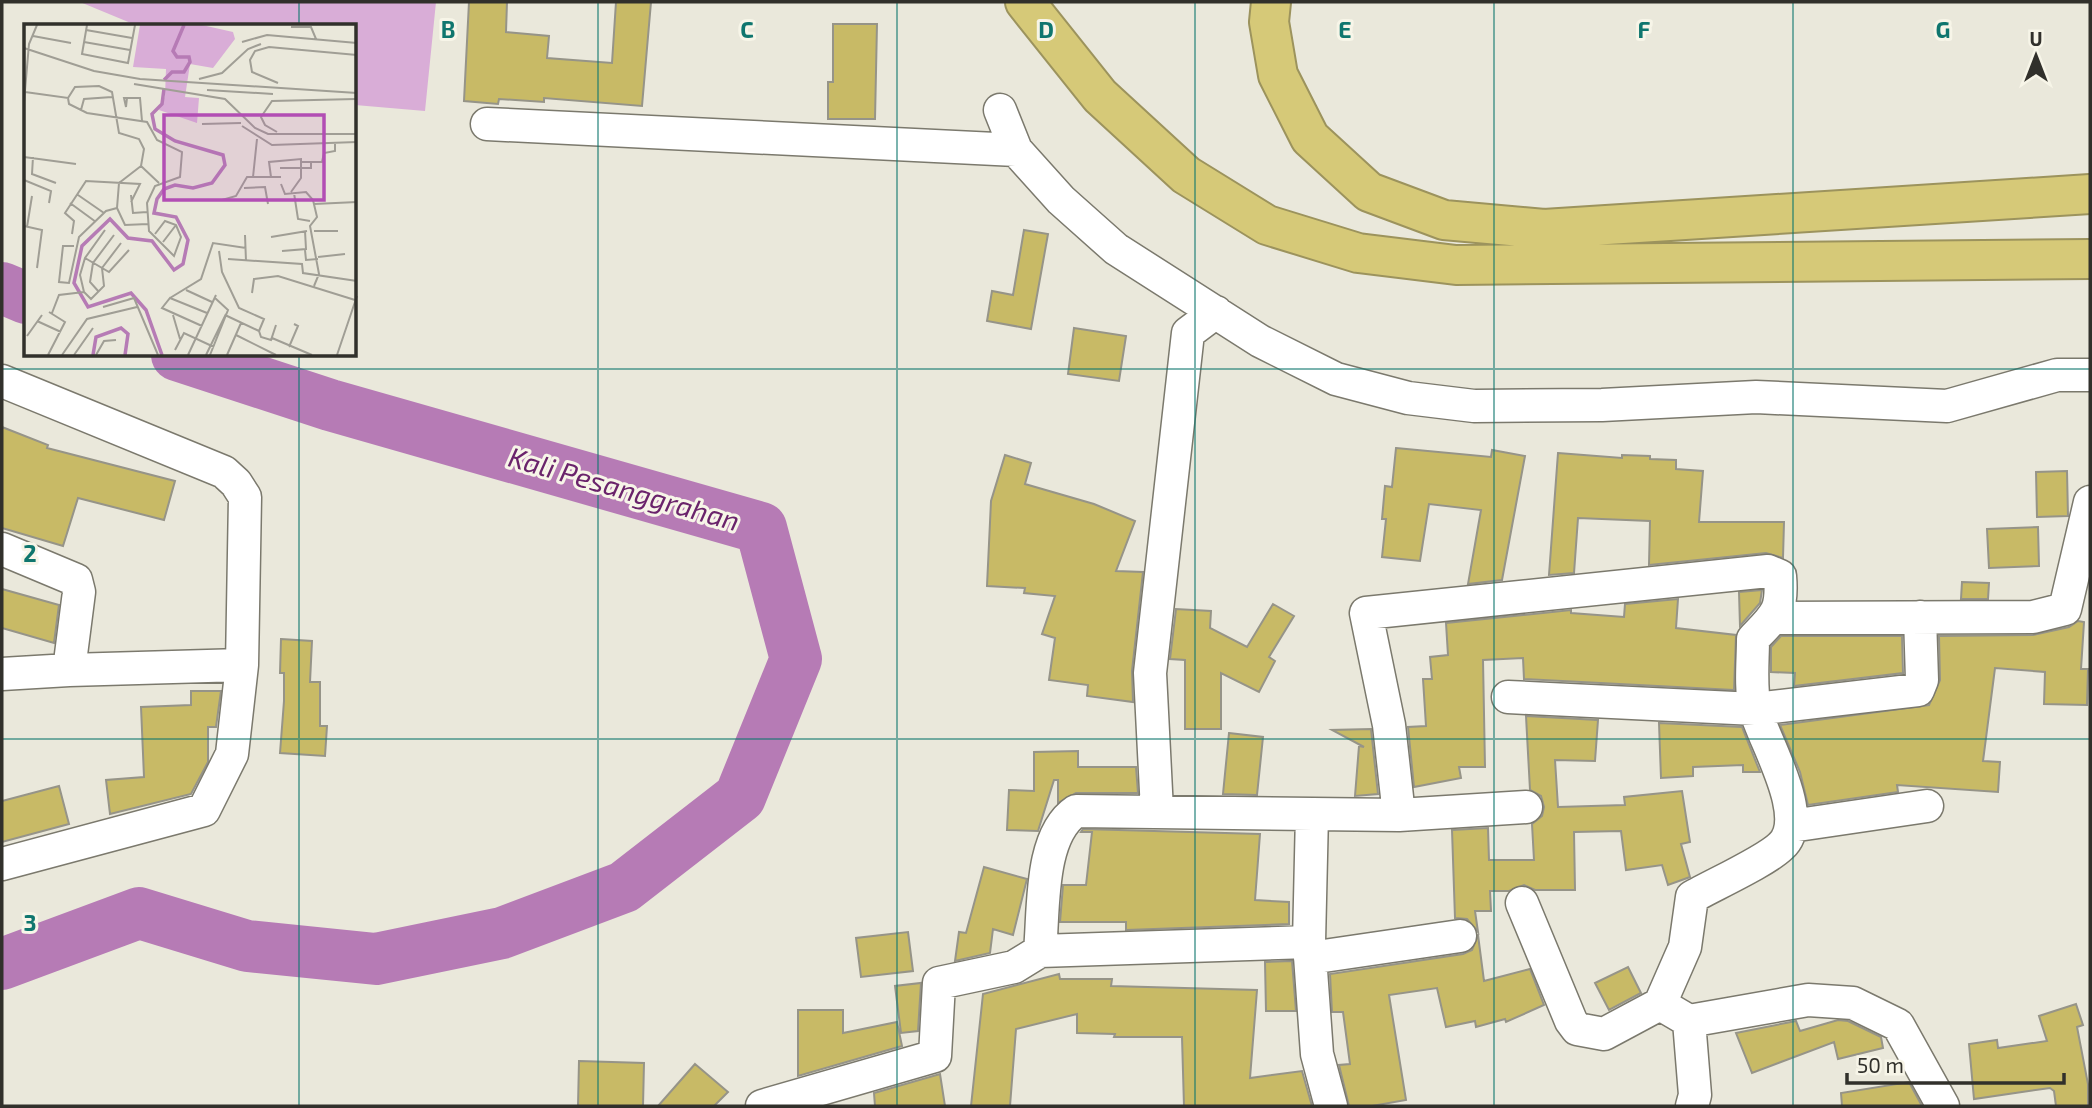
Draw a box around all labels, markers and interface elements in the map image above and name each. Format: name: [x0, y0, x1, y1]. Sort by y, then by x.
text: B: [441, 15, 455, 43]
text: C: [740, 15, 754, 43]
text: D: [1038, 15, 1054, 43]
text: E: [1338, 15, 1352, 43]
text: F: [1638, 15, 1651, 43]
text: G: [1936, 15, 1950, 43]
north arrow: [2001, 21, 2071, 91]
inset map: [24, 24, 357, 357]
text: U: [2029, 27, 2043, 50]
water label: Kali Pesanggrahan: [505, 439, 744, 537]
text: 2: [23, 539, 37, 567]
text: 3: [23, 908, 37, 936]
scale bar: [1847, 1042, 2064, 1086]
text: 50 m: [1857, 1052, 1904, 1077]

